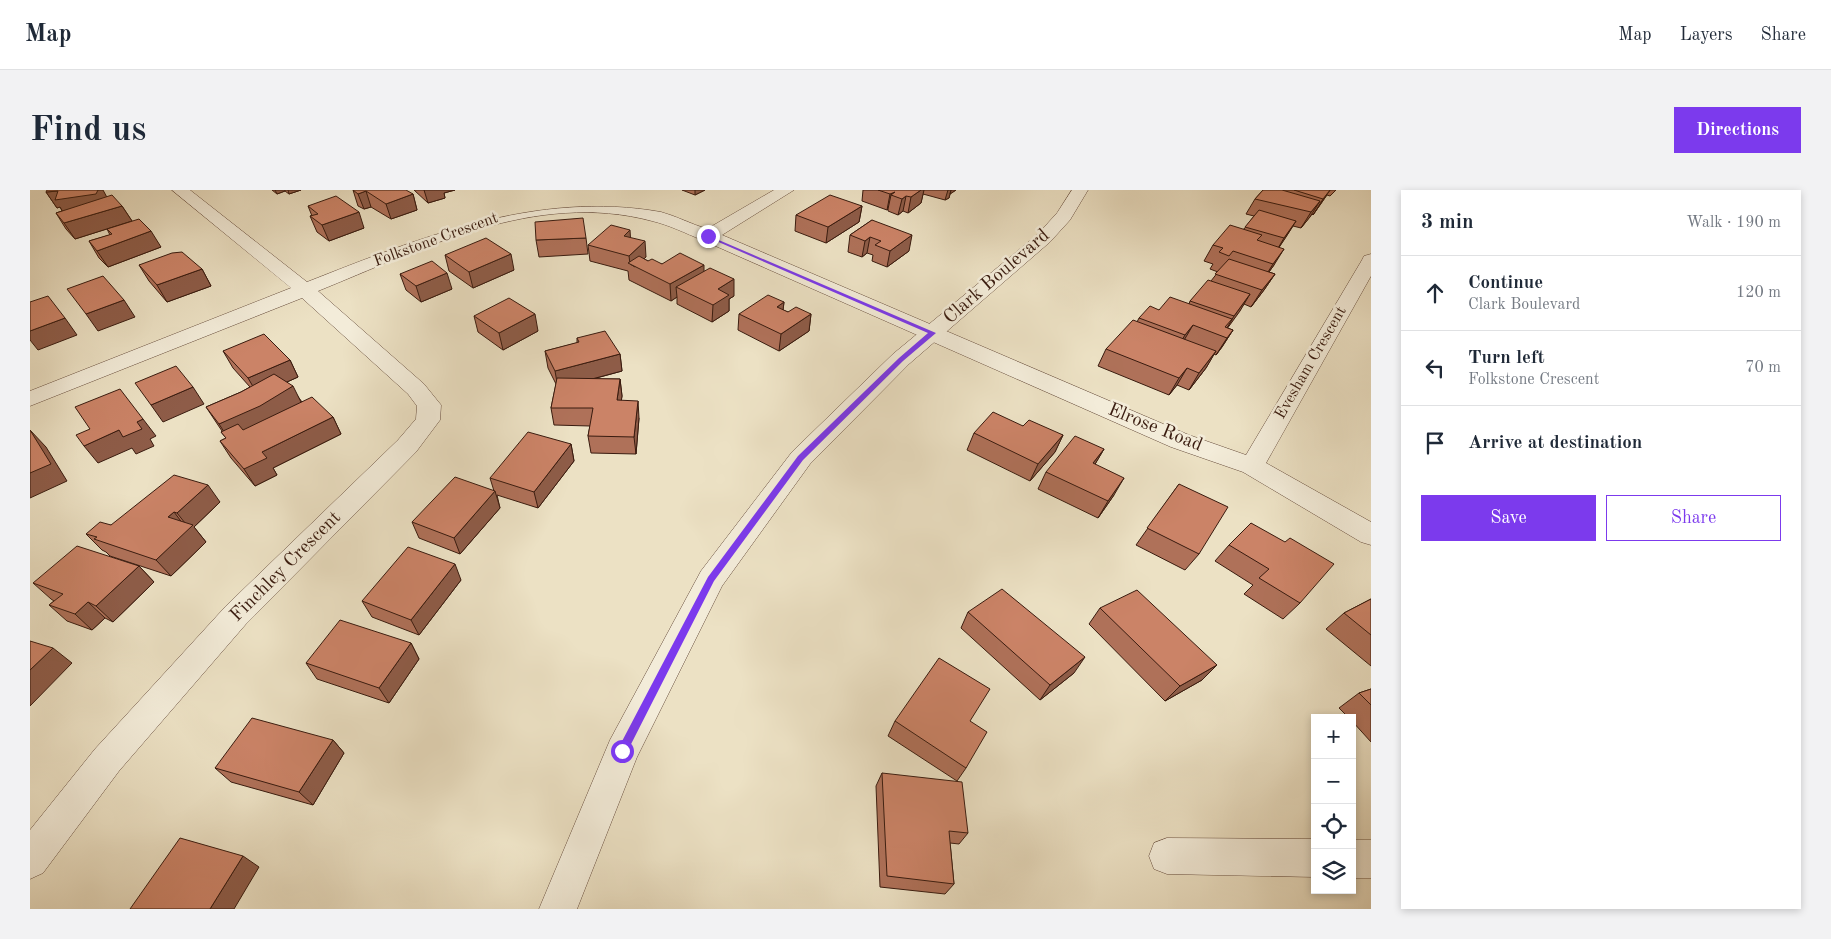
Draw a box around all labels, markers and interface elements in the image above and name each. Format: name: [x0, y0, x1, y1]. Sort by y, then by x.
text: Map: [25, 23, 72, 47]
text: Map: [1618, 26, 1652, 44]
text: Layers: [1680, 26, 1732, 44]
text: Share: [1760, 26, 1806, 44]
button: Directions: [1674, 107, 1801, 153]
text: Find us: [30, 113, 146, 148]
street label: Folkstone Crescent: [372, 210, 501, 270]
text: 3 min: [1421, 212, 1474, 233]
text: Walk · 190 m: [1686, 215, 1781, 231]
route end: [697, 225, 720, 248]
street label: Clark Boulevard: [940, 226, 1054, 328]
text: Continue: [1468, 274, 1543, 293]
icon: ahead: [1421, 279, 1449, 307]
text: 120 m: [1736, 285, 1781, 301]
text: Clark Boulevard: [1468, 297, 1580, 313]
street label: Evesham Crescent: [1272, 304, 1350, 422]
text: Turn left: [1468, 349, 1545, 368]
icon: left: [1421, 354, 1449, 382]
text: 70 m: [1745, 360, 1781, 376]
text: Folkstone Crescent: [1468, 372, 1599, 388]
street label: Elrose Road: [1105, 400, 1205, 456]
icon: arrive: [1421, 429, 1449, 457]
text: Arrive at destination: [1468, 434, 1642, 453]
button: Save: [1421, 495, 1596, 541]
button: Share: [1606, 495, 1781, 541]
street label: Finchley Crescent: [227, 508, 345, 626]
map controls: [1311, 714, 1356, 894]
button: +: [1311, 714, 1356, 759]
route start: [611, 740, 634, 763]
button: −: [1311, 759, 1356, 804]
button: locate: [1311, 804, 1356, 849]
button: layers: [1311, 849, 1356, 894]

